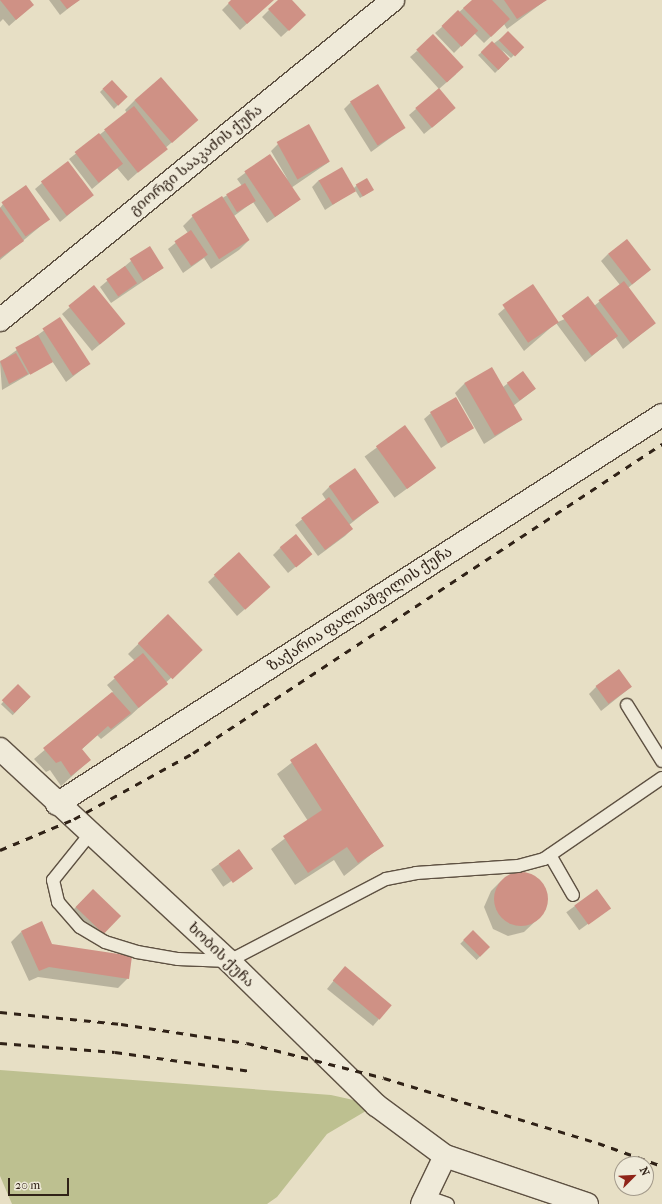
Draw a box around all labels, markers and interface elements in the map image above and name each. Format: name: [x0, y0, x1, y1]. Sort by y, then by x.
street label: გიორგი სააკაძის ქუჩა: [126, 101, 266, 219]
street label: ზაქარია ფალიაშვილის ქუჩა: [264, 543, 456, 675]
street label: ხობის ქუჩა: [184, 919, 258, 991]
north arrow: [614, 1156, 654, 1196]
text: N: [637, 1165, 652, 1178]
scale bar: [10, 1170, 71, 1196]
text: 20 m: [15, 1178, 40, 1192]

